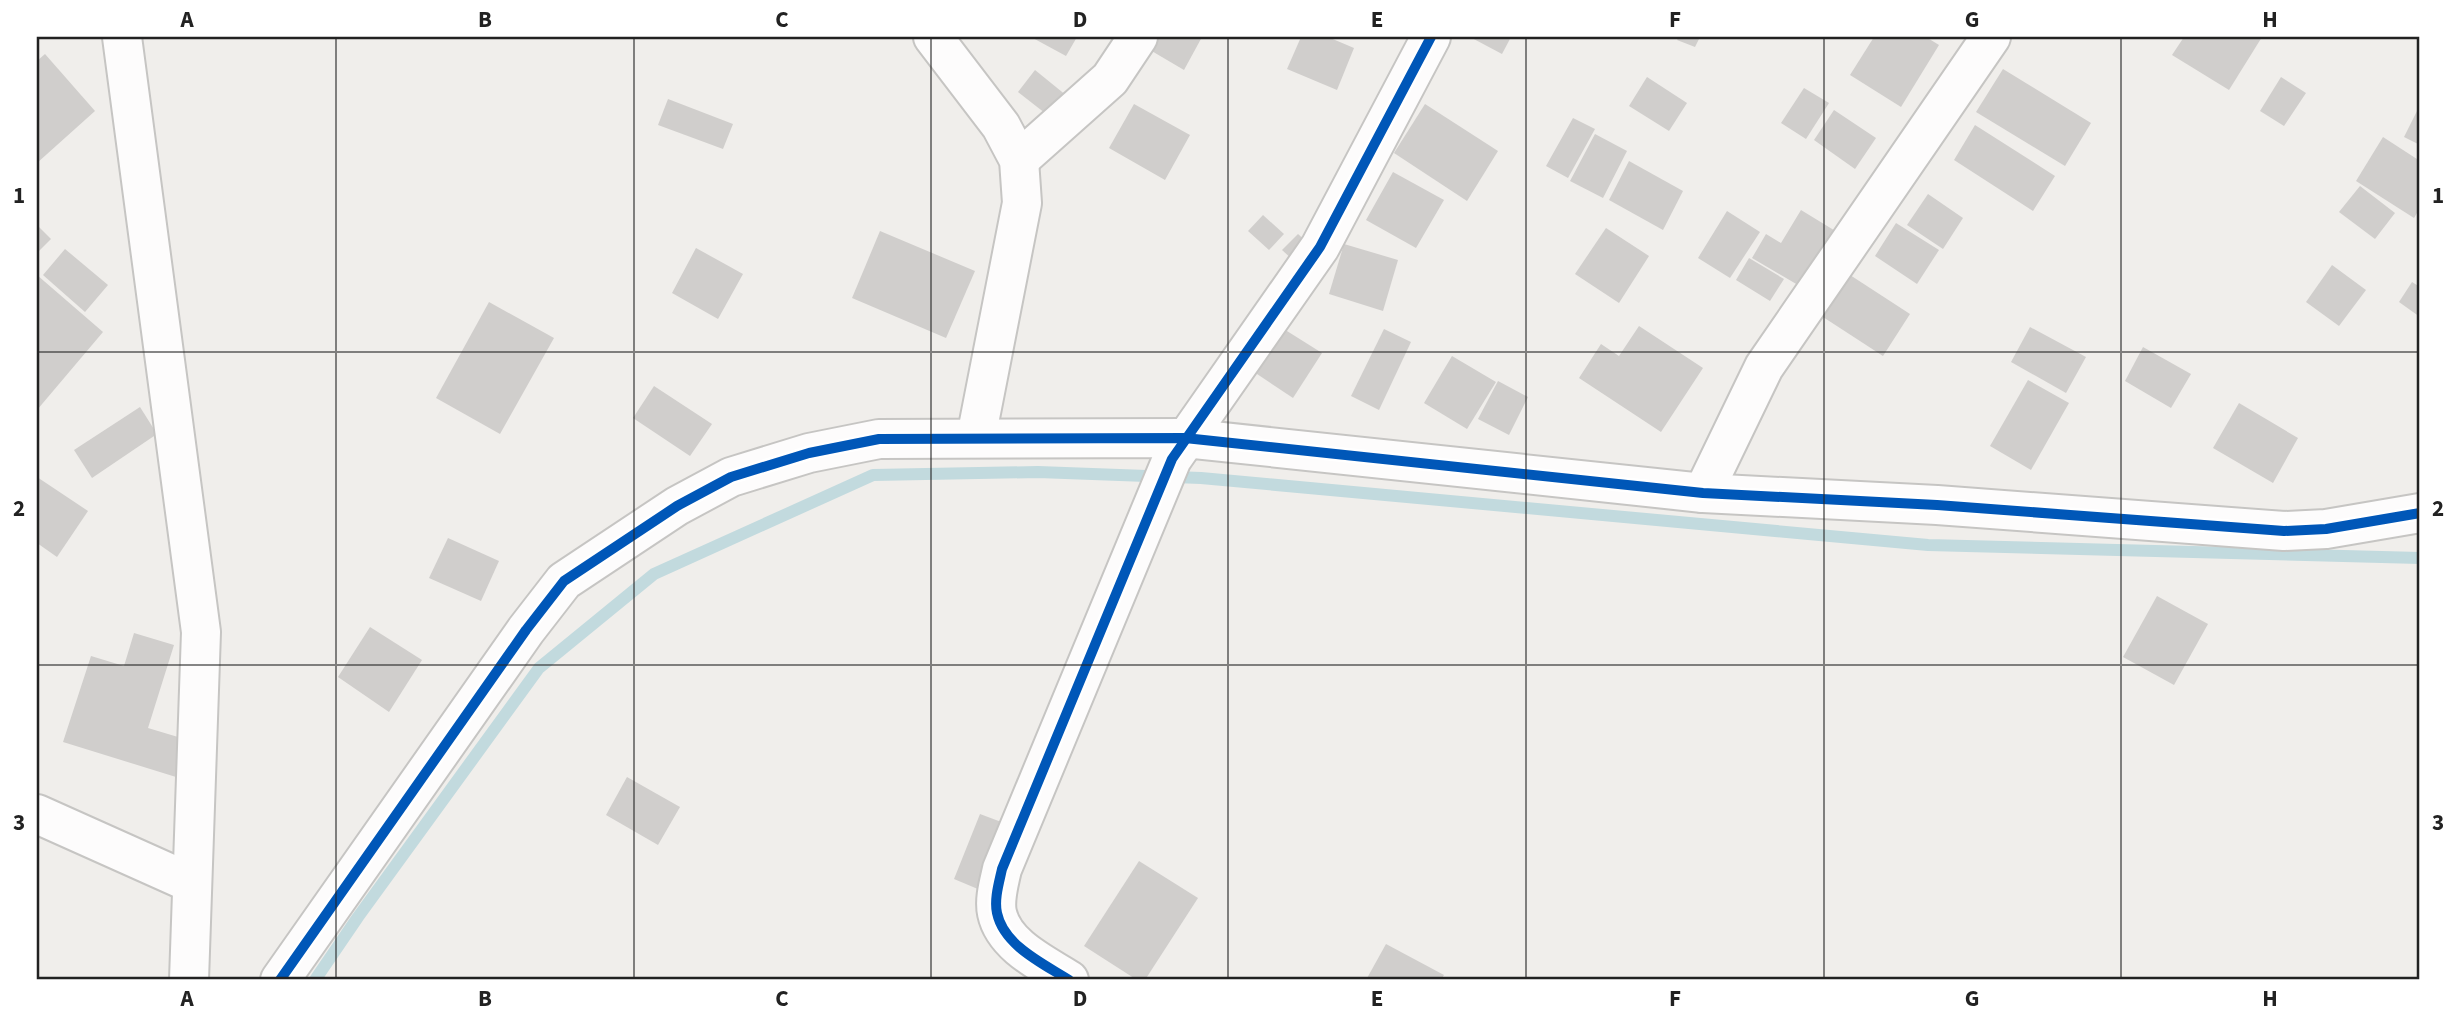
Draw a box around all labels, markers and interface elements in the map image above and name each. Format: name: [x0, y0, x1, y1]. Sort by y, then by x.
text: A: [179, 3, 194, 36]
text: B: [478, 3, 492, 36]
text: C: [775, 3, 789, 36]
text: D: [1073, 3, 1087, 36]
text: E: [1371, 3, 1383, 36]
text: F: [1669, 3, 1681, 36]
text: G: [1965, 3, 1979, 36]
text: H: [2262, 3, 2278, 36]
text: 1: [13, 179, 25, 212]
text: 1: [2432, 179, 2444, 212]
text: 2: [13, 492, 25, 525]
text: 2: [2432, 492, 2444, 525]
text: 3: [13, 806, 25, 839]
text: 3: [2432, 806, 2444, 839]
text: A: [179, 982, 194, 1015]
text: B: [478, 982, 492, 1015]
text: C: [775, 982, 789, 1015]
text: D: [1073, 982, 1087, 1015]
text: E: [1371, 982, 1383, 1015]
text: F: [1669, 982, 1681, 1015]
text: G: [1965, 982, 1979, 1015]
text: H: [2262, 982, 2278, 1015]

